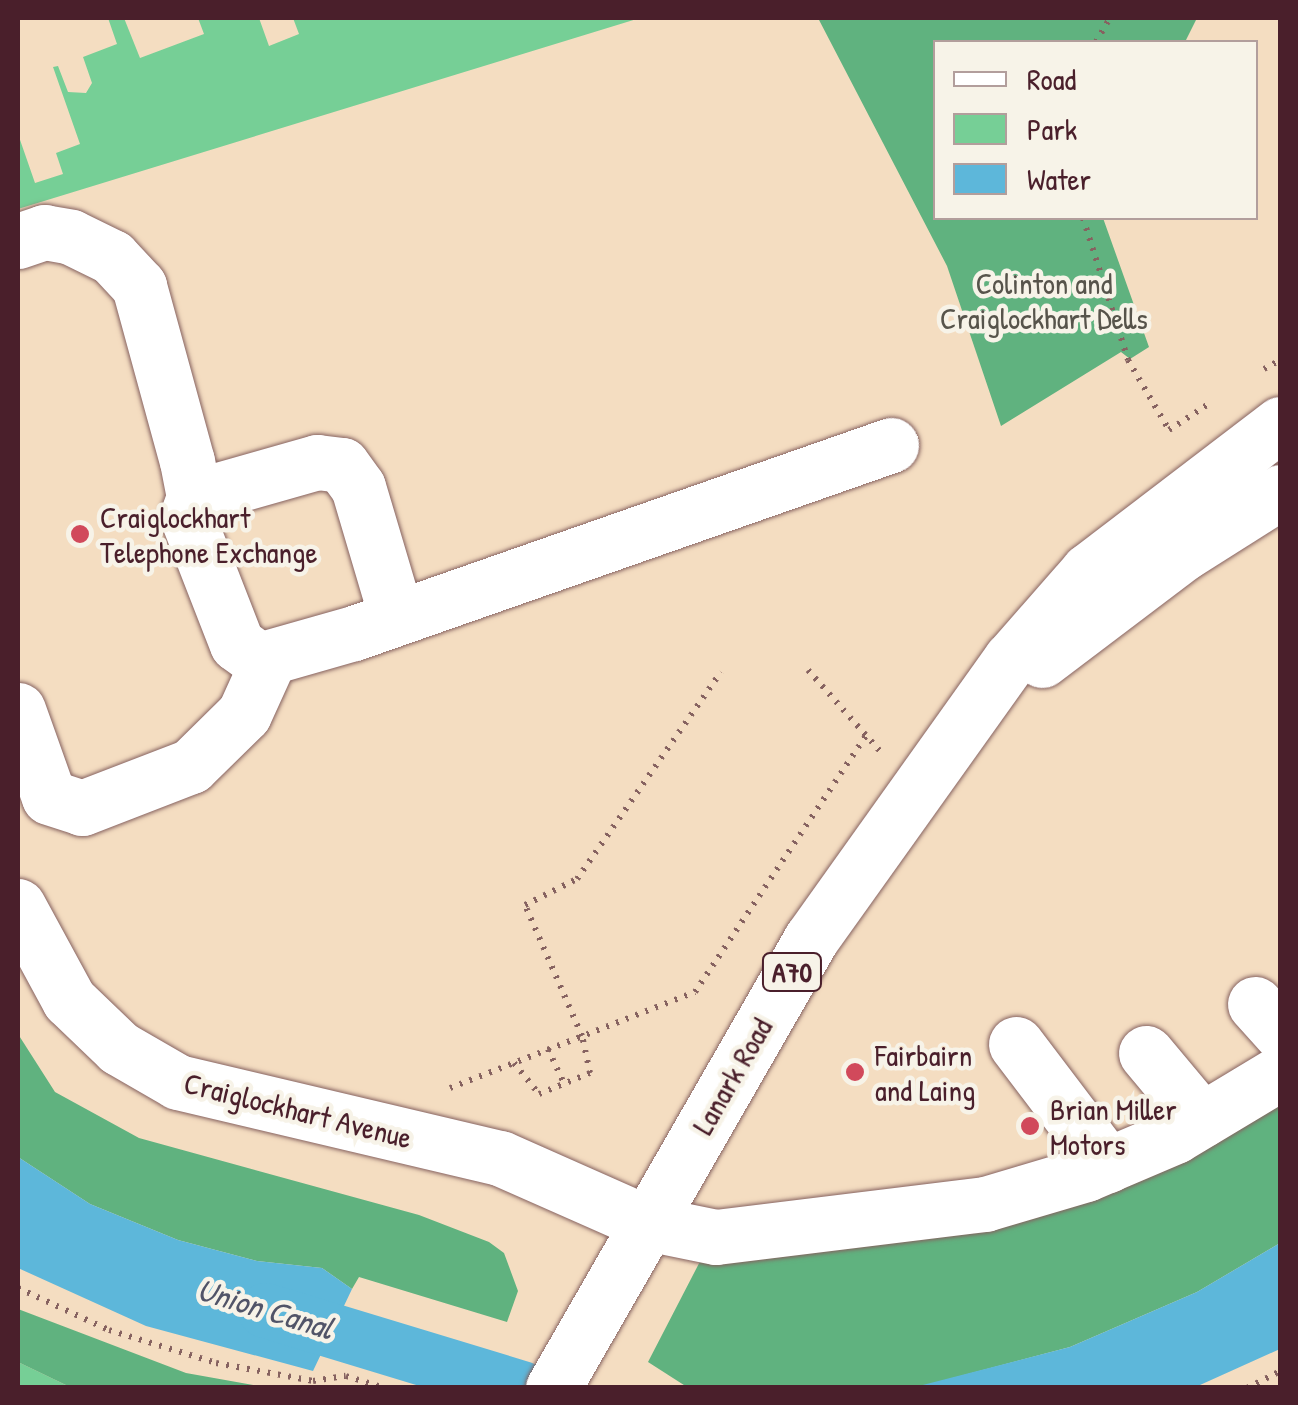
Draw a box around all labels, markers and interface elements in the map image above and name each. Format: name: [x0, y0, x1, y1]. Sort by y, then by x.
legend: [933, 40, 1258, 220]
text: Road: [1027, 59, 1076, 99]
text: Park: [1027, 109, 1077, 149]
text: Water: [1027, 159, 1091, 199]
park label: Colinton and Craiglockhart Dells: [940, 265, 1148, 336]
place label: Craiglockhart Telephone Exchange: [100, 499, 317, 570]
marker: Craiglockhart Telephone Exchange: [69, 523, 91, 545]
road number: A70: [760, 949, 824, 995]
street label: Lanark Road: [684, 1011, 780, 1141]
place label: Fairbairn and Laing: [875, 1037, 975, 1108]
marker: Fairbairn and Laing: [844, 1061, 866, 1083]
street label: Craiglockhart Avenue: [181, 1064, 415, 1156]
place label: Brian Miller Motors: [1050, 1091, 1177, 1162]
marker: Brian Miller Motors: [1019, 1115, 1041, 1137]
water label: Union Canal: [193, 1270, 337, 1348]

